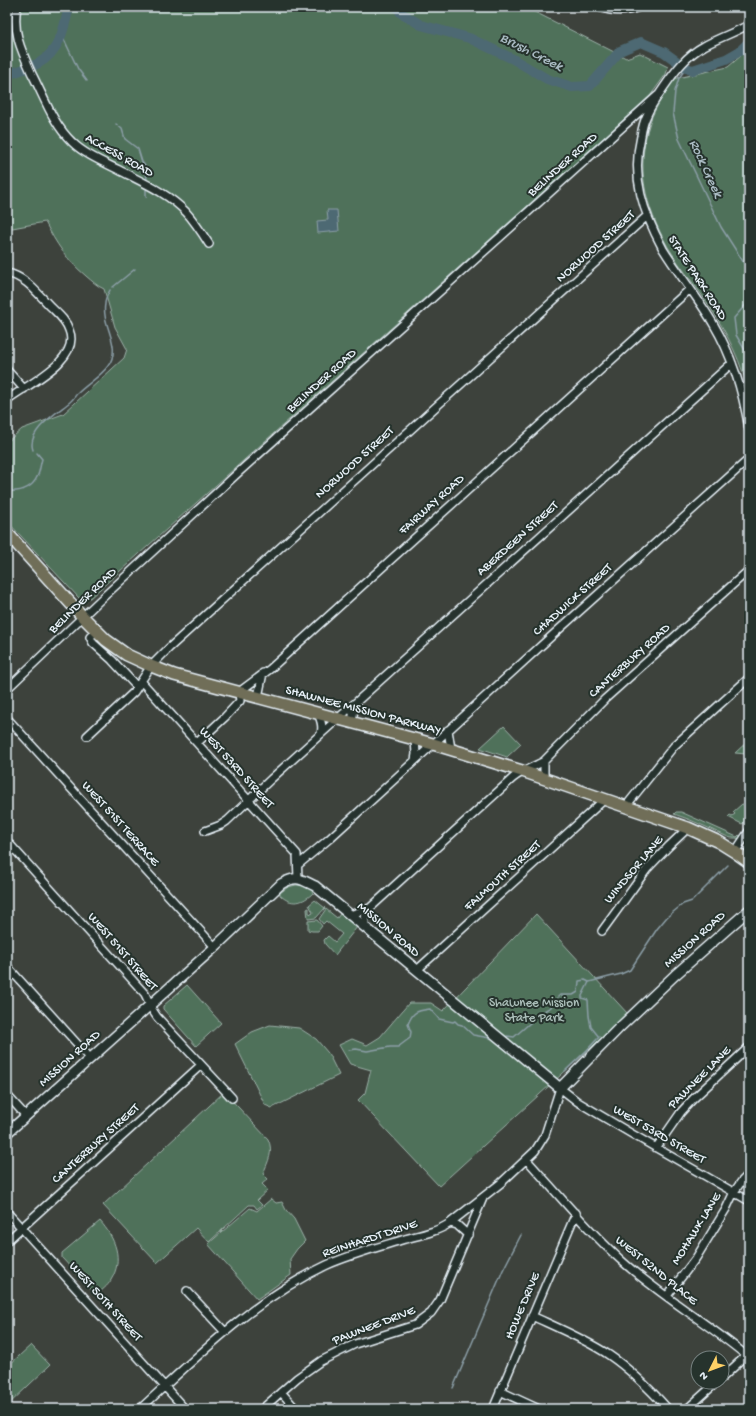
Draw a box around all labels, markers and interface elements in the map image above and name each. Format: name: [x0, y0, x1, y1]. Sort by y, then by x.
water label: Brush Creek: [497, 30, 567, 77]
street label: BELINDER ROAD: [524, 130, 601, 201]
street label: ACCESS ROAD: [82, 131, 156, 181]
water label: Rock Creek: [684, 137, 727, 202]
street label: NORWOOD STREET: [554, 207, 639, 286]
street label: STATE PARK ROAD: [664, 233, 730, 323]
street label: BELINDER ROAD: [283, 346, 360, 417]
street label: NORWOOD STREET: [313, 423, 398, 502]
street label: FAIRWAY ROAD: [395, 471, 468, 539]
street label: ABERDEEN STREET: [474, 498, 563, 580]
street label: CHADWICK STREET: [530, 560, 616, 639]
street label: BELINDER ROAD: [45, 565, 120, 638]
street label: CANTERBURY ROAD: [586, 620, 674, 701]
street label: SHAWNEE MISSION PARKWAY: [284, 683, 442, 739]
street label: WEST 53RD STREET: [196, 724, 277, 812]
street label: WEST 51ST TERRACE: [78, 778, 163, 870]
street label: WINDSOR LANE: [601, 832, 667, 907]
street label: FALMOUTH STREET: [461, 837, 545, 915]
street label: MISSION ROAD: [353, 899, 423, 961]
street label: MISSION ROAD: [661, 908, 729, 972]
street label: WEST 51ST STREET: [84, 910, 161, 995]
park label: Shawnee Mission State Park: [489, 996, 580, 1026]
street label: MISSION ROAD: [36, 1027, 104, 1091]
street label: PAWNEE LANE: [665, 1043, 735, 1113]
street label: CANTERBURY STREET: [49, 1100, 143, 1187]
street label: WEST 53RD STREET: [610, 1102, 709, 1168]
street label: MOHAWK LANE: [669, 1189, 726, 1268]
street label: REINHARDT DRIVE: [321, 1216, 420, 1261]
street label: WEST 52ND PLACE: [612, 1233, 701, 1309]
street label: WEST 50TH STREET: [65, 1259, 145, 1346]
street label: HOWE DRIVE: [502, 1269, 544, 1342]
street label: PAWNEE DRIVE: [330, 1303, 418, 1349]
north arrow: [690, 1350, 730, 1390]
text: N: [697, 1369, 711, 1382]

